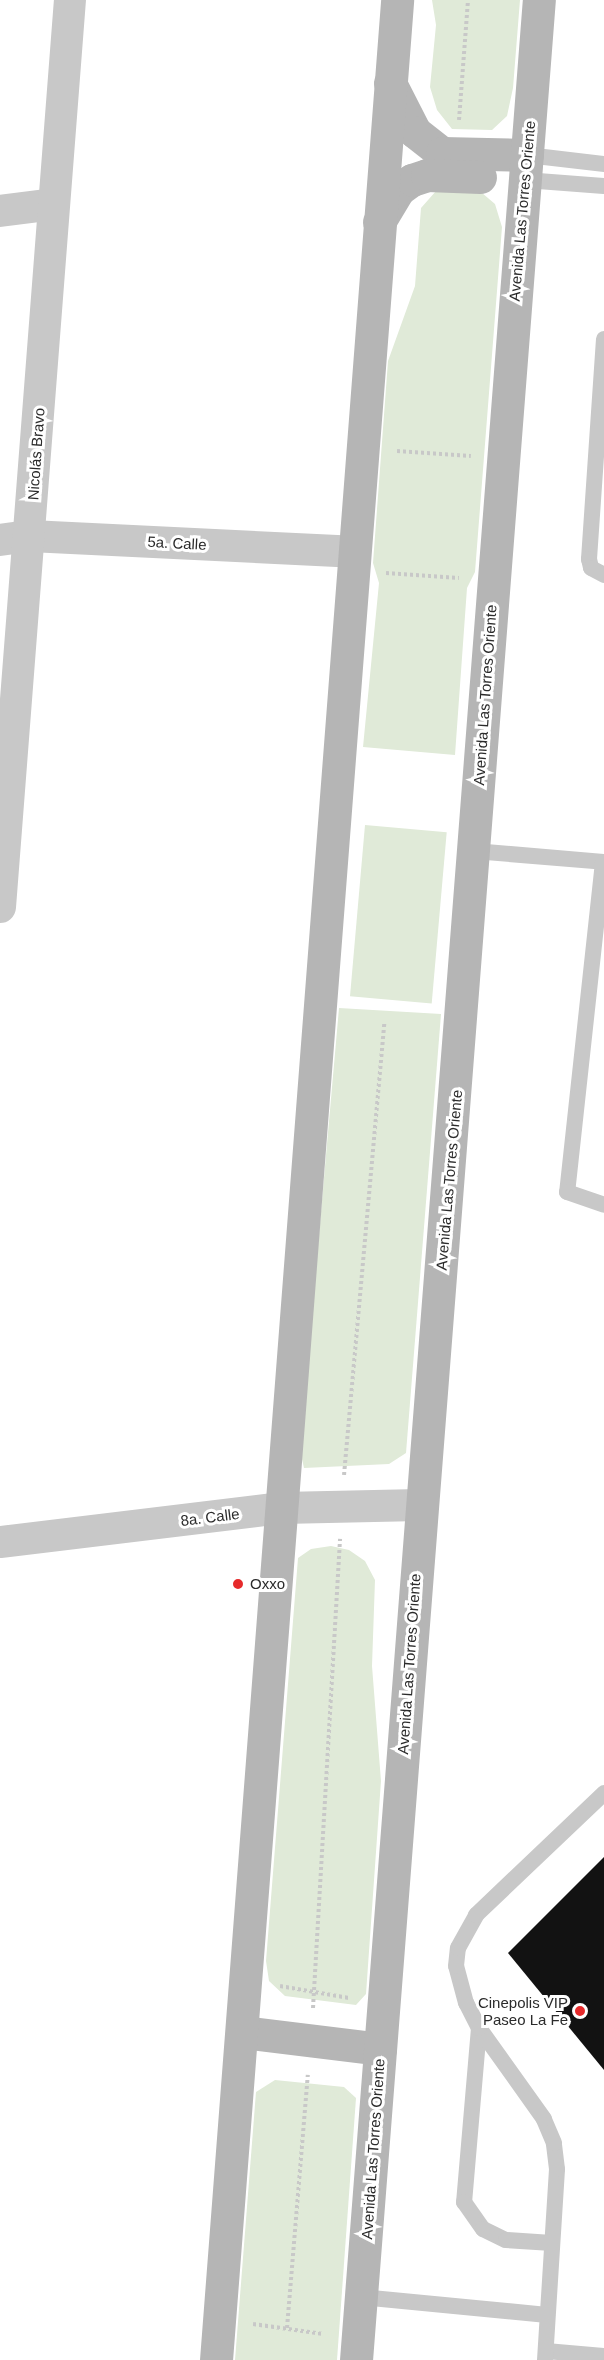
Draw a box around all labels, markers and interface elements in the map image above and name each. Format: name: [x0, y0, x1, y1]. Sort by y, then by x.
street label: Avenida Las Torres Oriente: [505, 120, 539, 302]
street label: Nicolás Bravo: [24, 407, 48, 501]
street label: 5a. Calle: [147, 532, 207, 554]
street label: Avenida Las Torres Oriente: [470, 604, 500, 786]
street label: Avenida Las Torres Oriente: [432, 1089, 466, 1271]
street label: 8a. Calle: [180, 1504, 240, 1530]
street label: Avenida Las Torres Oriente: [394, 1573, 424, 1755]
place label: Oxxo: [250, 1575, 285, 1593]
marker: Oxxo: [231, 1577, 245, 1591]
place label: Cinepolis VIP Paseo La Fe: [478, 1993, 568, 2028]
marker: Cinepolis VIP Paseo La Fe: [573, 2004, 587, 2018]
street label: Avenida Las Torres Oriente: [358, 2058, 388, 2240]

